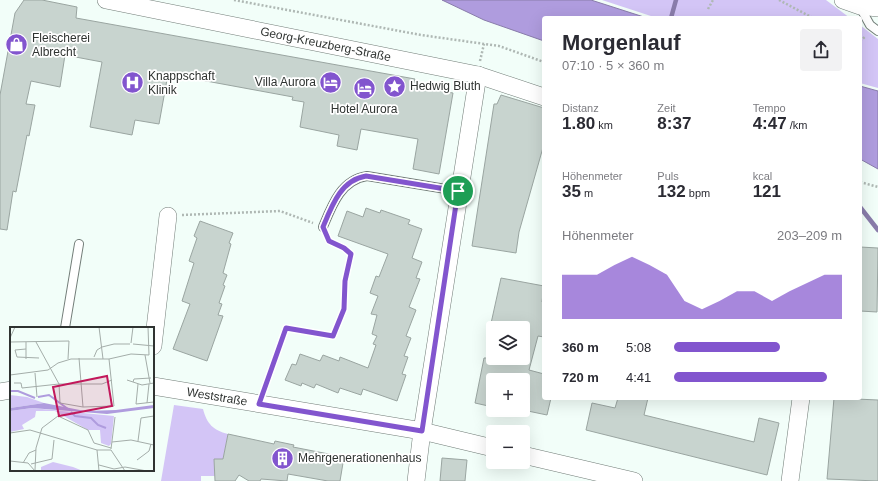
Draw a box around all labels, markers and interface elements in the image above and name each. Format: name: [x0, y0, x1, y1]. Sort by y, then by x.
street label: Georg-Kreuzberg-Straße: [259, 24, 392, 64]
button: share: [800, 29, 842, 71]
text: Morgenlauf: [562, 30, 681, 55]
place label: Fleischerei Albrecht: [32, 31, 90, 59]
shop icon: Fleischerei Albrecht: [3, 32, 29, 58]
text: 07:10 · 5 × 360 m: [562, 58, 664, 73]
place label: Knappschaft Klinik: [148, 69, 215, 97]
hotel icon: Villa Aurora: [318, 69, 344, 95]
hospital icon: Knappschaft Klinik: [119, 70, 145, 96]
place icon: Hedwig Bluth: [382, 73, 408, 99]
place label: Villa Aurora: [255, 75, 316, 89]
hotel icon: Hotel Aurora: [351, 75, 377, 101]
place label: Hedwig Bluth: [410, 79, 481, 93]
place label: Hotel Aurora: [331, 102, 398, 116]
text: Distanz: [562, 102, 599, 114]
text: Zeit: [657, 102, 676, 114]
text: Tempo: [753, 102, 786, 114]
text: 1.80: [562, 114, 595, 133]
text: 8:37: [657, 114, 691, 133]
text: 4:47: [753, 114, 787, 133]
text: km: [595, 119, 613, 131]
text: /km: [787, 119, 807, 131]
text: Höhenmeter: [562, 170, 623, 182]
text: Puls: [657, 170, 679, 182]
text: kcal: [753, 170, 772, 182]
pin: [441, 174, 475, 208]
icon: arrive: [447, 180, 469, 202]
text: 35: [562, 182, 581, 201]
text: 132: [657, 182, 686, 201]
text: 121: [753, 182, 781, 201]
text: m: [581, 187, 593, 199]
text: bpm: [686, 187, 710, 199]
text: Höhenmeter: [562, 228, 634, 243]
text: 203–209 m: [777, 228, 842, 243]
map controls: [486, 321, 530, 469]
button: layers: [486, 321, 530, 365]
inset map: [10, 327, 154, 471]
text: 360 m: [562, 340, 599, 355]
text: 5:08: [626, 340, 651, 355]
text: 720 m: [562, 370, 599, 385]
text: 4:41: [626, 370, 651, 385]
button: +: [486, 373, 530, 417]
street label: Weststraße: [186, 385, 249, 409]
button: −: [486, 425, 530, 469]
building icon: Mehrgenerationenhaus: [270, 445, 296, 471]
place label: Mehrgenerationenhaus: [298, 451, 421, 465]

